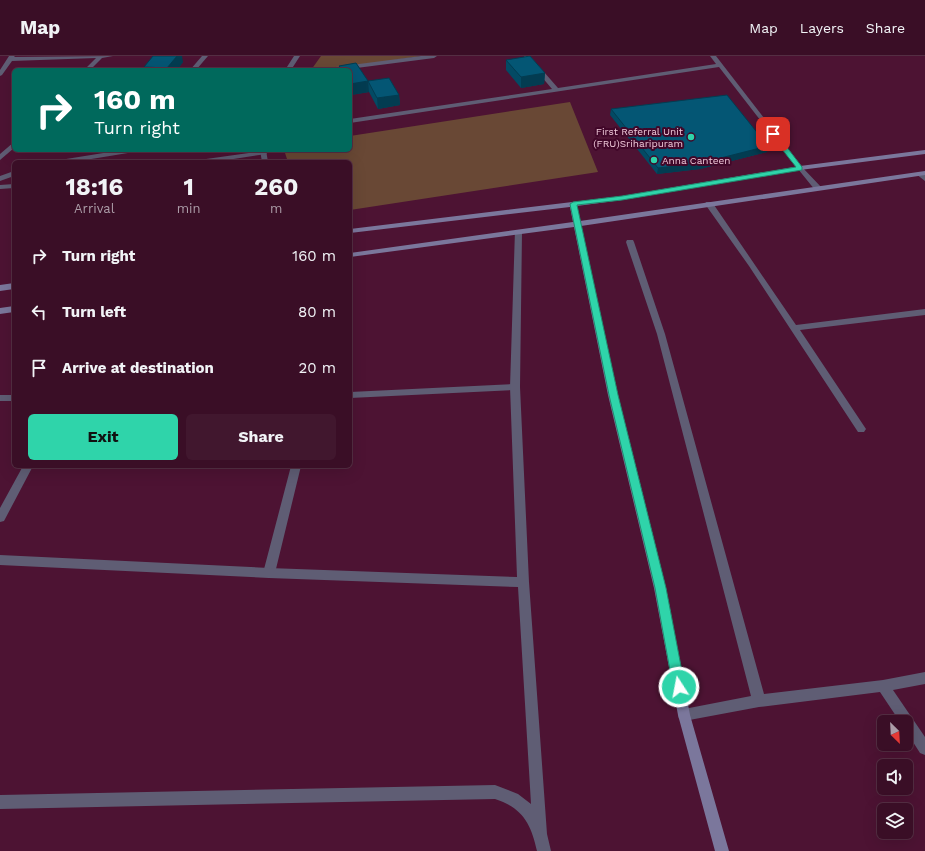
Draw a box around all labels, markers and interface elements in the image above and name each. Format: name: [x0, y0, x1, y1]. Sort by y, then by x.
text: Map: [20, 16, 60, 39]
text: Map: [749, 20, 778, 36]
text: Layers: [800, 20, 844, 36]
text: Share: [866, 20, 905, 36]
text: 160 m: [94, 83, 176, 116]
icon: right: [28, 84, 80, 136]
text: Turn right: [94, 117, 180, 138]
pin: [756, 117, 790, 151]
icon: arrive: [762, 123, 784, 145]
place label: First Referral Unit (FRU)Sriharipuram: [593, 126, 684, 149]
marker: First Referral Unit (FRU)Sriharipuram: [686, 132, 696, 142]
marker: Anna Canteen: [649, 155, 659, 165]
place label: Anna Canteen: [662, 155, 730, 166]
text: 18:16: [65, 173, 123, 201]
text: 1: [183, 173, 194, 201]
text: 260: [254, 173, 299, 201]
text: Arrival: [74, 201, 115, 216]
text: min: [177, 201, 201, 216]
text: m: [270, 201, 282, 216]
icon: right: [28, 245, 50, 267]
text: Turn right: [62, 247, 135, 265]
text: 160 m: [292, 247, 336, 265]
icon: left: [28, 301, 50, 323]
text: Turn left: [62, 303, 126, 321]
text: 80 m: [298, 303, 336, 321]
icon: arrive: [28, 357, 50, 379]
text: Arrive at destination: [62, 359, 214, 377]
text: 20 m: [299, 359, 336, 377]
button: Exit: [28, 414, 178, 460]
button: Share: [186, 414, 336, 460]
position arrow: [658, 666, 700, 708]
north arrow: [877, 715, 913, 751]
map controls: [877, 715, 913, 839]
button: sound: [877, 759, 913, 795]
button: layers: [877, 803, 913, 839]

